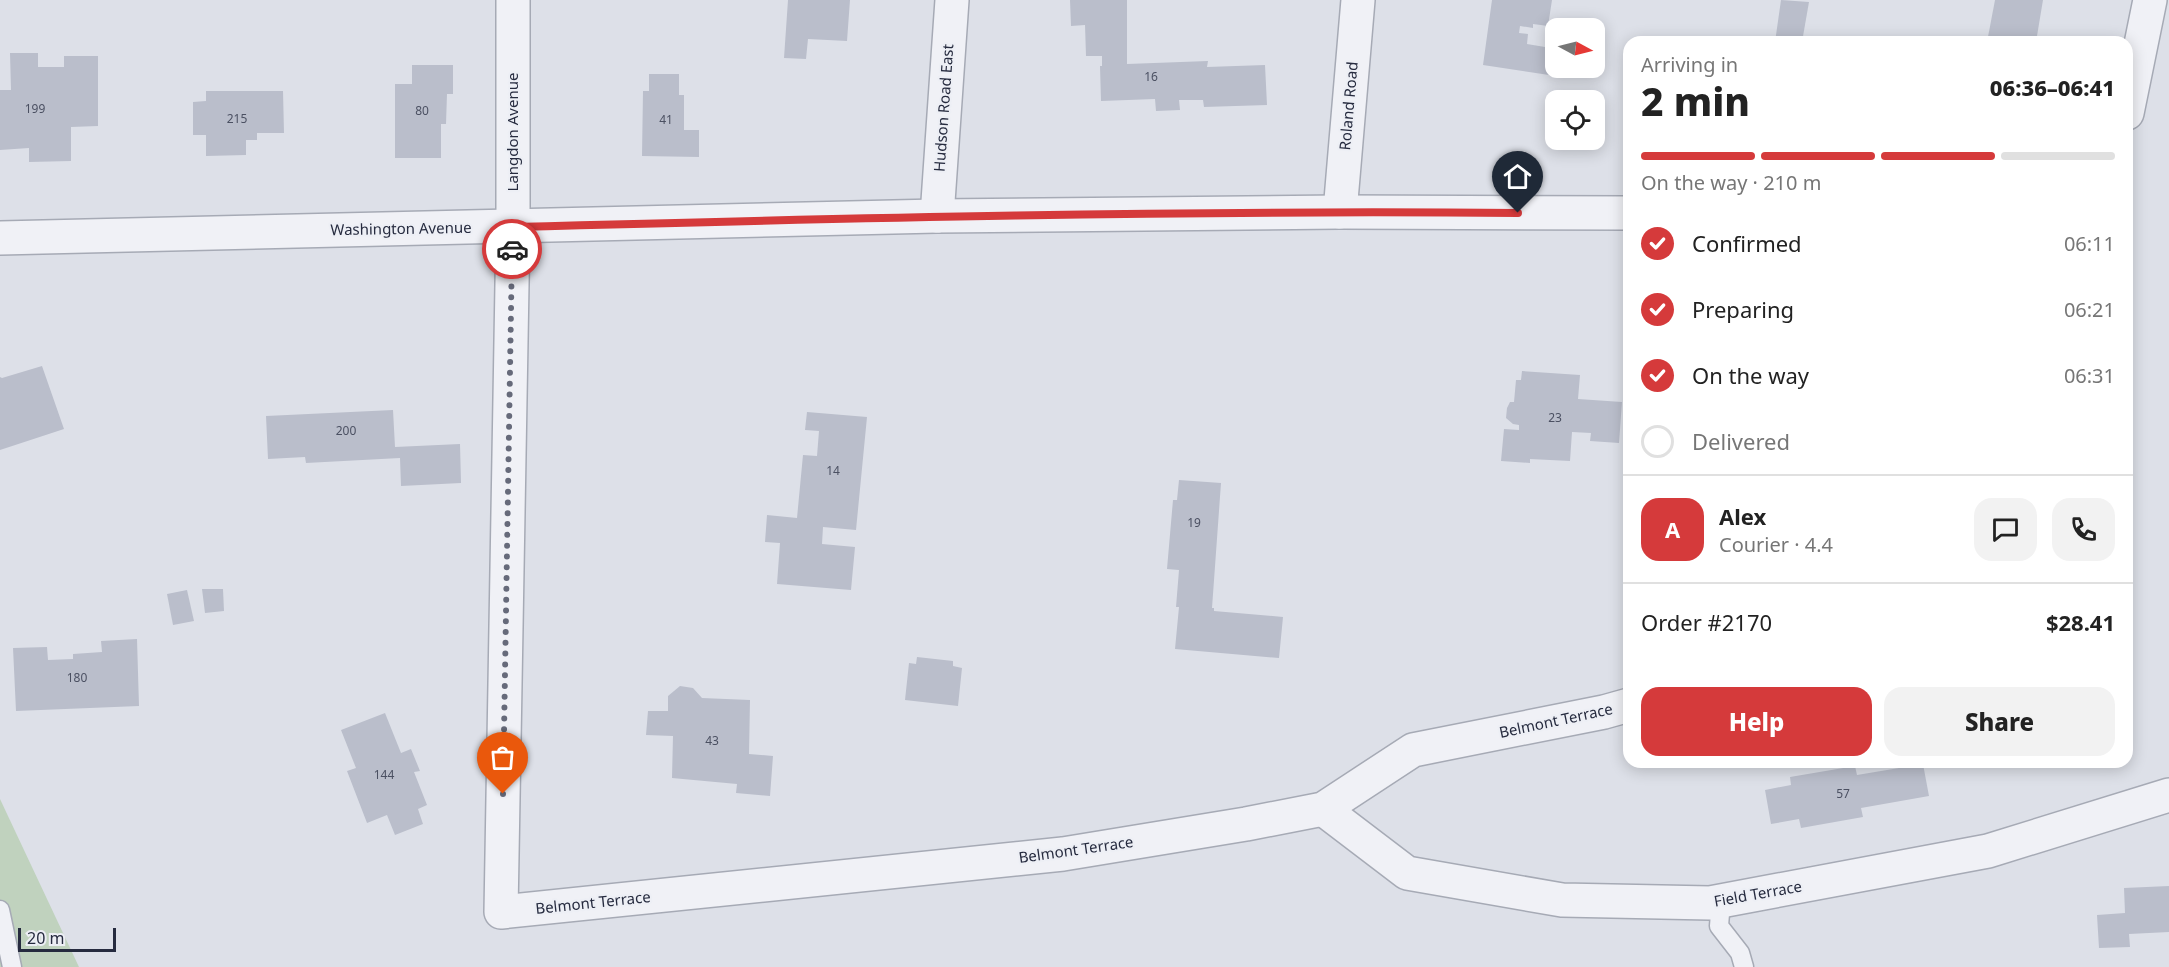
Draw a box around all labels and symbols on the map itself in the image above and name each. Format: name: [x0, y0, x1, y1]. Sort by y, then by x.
north arrow: [1545, 18, 1605, 78]
street label: Hudson Road East: [929, 43, 957, 173]
street label: Roland Road: [1334, 61, 1362, 151]
house number: 16: [1144, 68, 1158, 85]
street label: Langdon Avenue: [502, 73, 522, 191]
house number: 199: [25, 100, 45, 117]
house number: 80: [415, 102, 429, 119]
house number: 215: [227, 110, 247, 127]
house number: 41: [659, 111, 673, 128]
pin: [1492, 151, 1543, 213]
street label: Washington Avenue: [330, 217, 472, 239]
courier: [482, 219, 542, 279]
house number: 23: [1548, 409, 1562, 426]
house number: 200: [336, 422, 356, 439]
house number: 14: [826, 462, 840, 479]
house number: 19: [1187, 514, 1201, 531]
house number: 180: [67, 669, 87, 686]
street label: Belmont Terrace: [1497, 698, 1614, 742]
pin: [477, 732, 528, 794]
house number: 43: [705, 732, 719, 749]
house number: 144: [374, 766, 394, 783]
house number: 57: [1836, 785, 1850, 802]
street label: Belmont Terrace: [1017, 831, 1135, 867]
street label: Field Terrace: [1712, 875, 1803, 911]
street label: Belmont Terrace: [534, 886, 651, 918]
scale bar: [18, 925, 116, 952]

